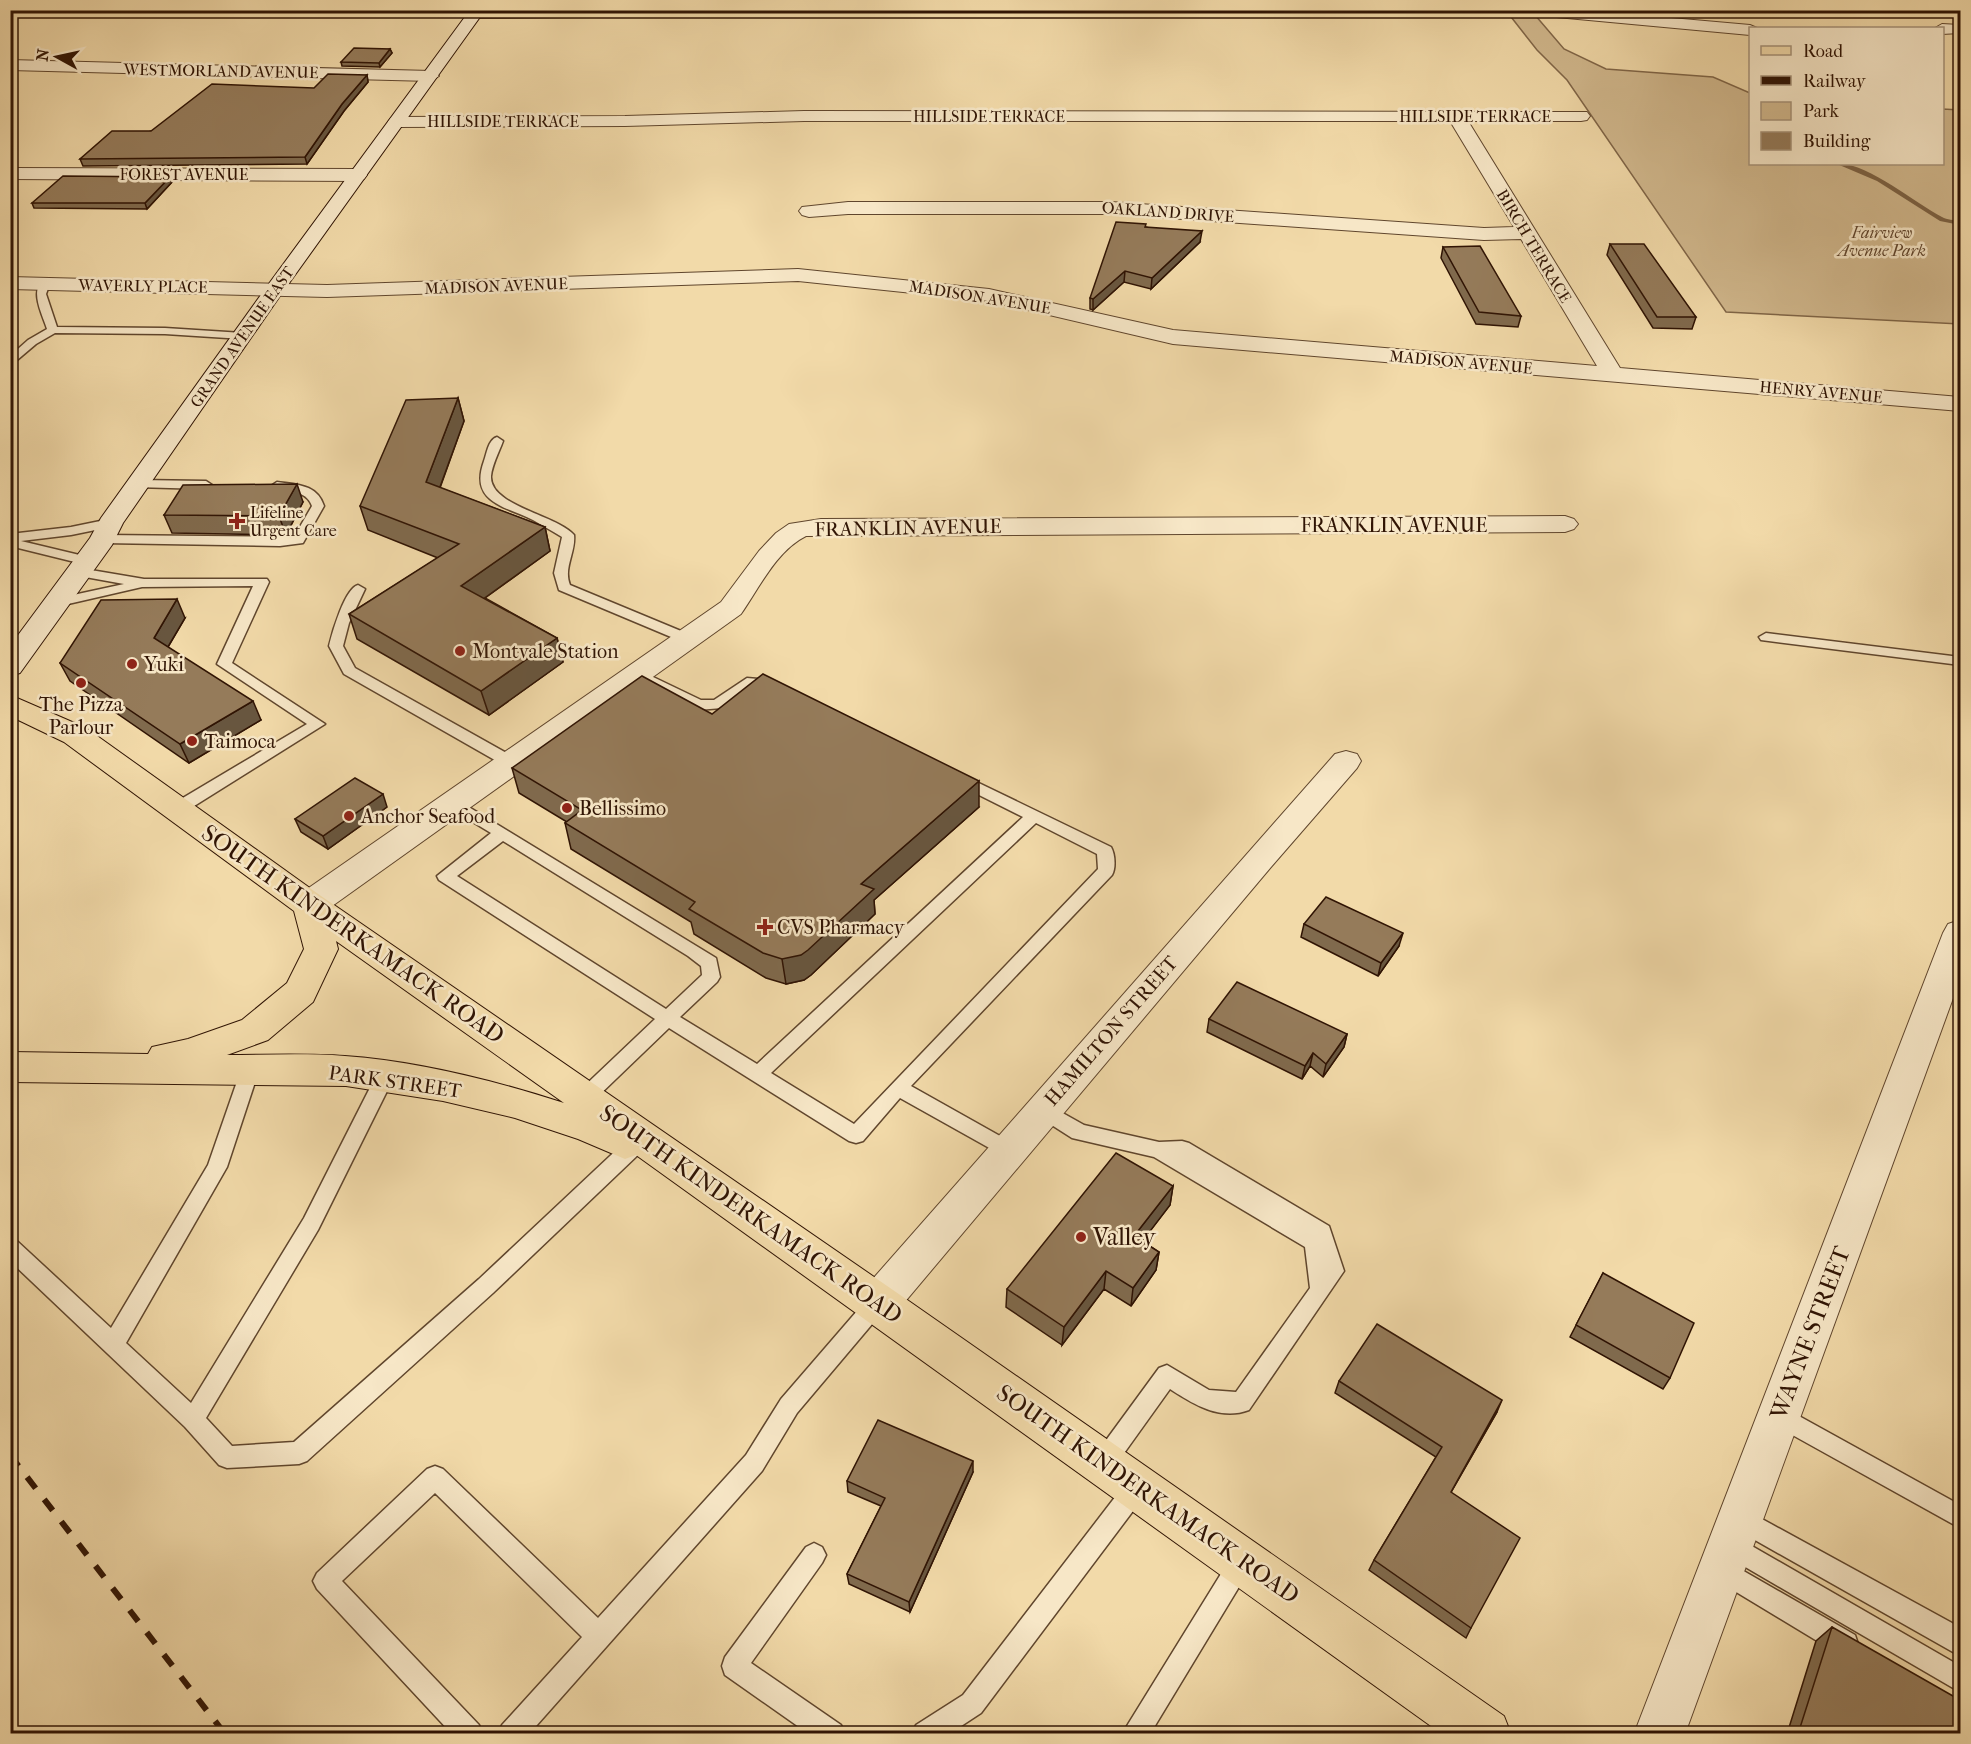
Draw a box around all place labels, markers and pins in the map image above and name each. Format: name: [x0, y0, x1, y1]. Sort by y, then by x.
place label: Lifeline Urgent Care: [250, 503, 337, 540]
marker: Lifeline Urgent Care: [228, 512, 246, 530]
place label: Montvale Station: [472, 640, 619, 663]
marker: Montvale Station: [453, 644, 467, 658]
place label: Yuki: [143, 653, 184, 676]
marker: Yuki: [125, 657, 139, 671]
marker: The Pizza Parlour: [74, 676, 88, 690]
place label: The Pizza Parlour: [39, 693, 124, 739]
place label: Taimoca: [204, 730, 276, 753]
marker: Taimoca: [185, 734, 199, 748]
place label: Bellissimo: [579, 797, 666, 820]
marker: Bellissimo: [560, 801, 574, 815]
place label: Anchor Seafood: [360, 805, 496, 828]
marker: Anchor Seafood: [342, 809, 356, 823]
place label: CVS Pharmacy: [777, 916, 906, 939]
marker: CVS Pharmacy: [758, 920, 772, 934]
place label: Valley: [1092, 1223, 1157, 1251]
marker: Valley: [1074, 1230, 1088, 1244]

